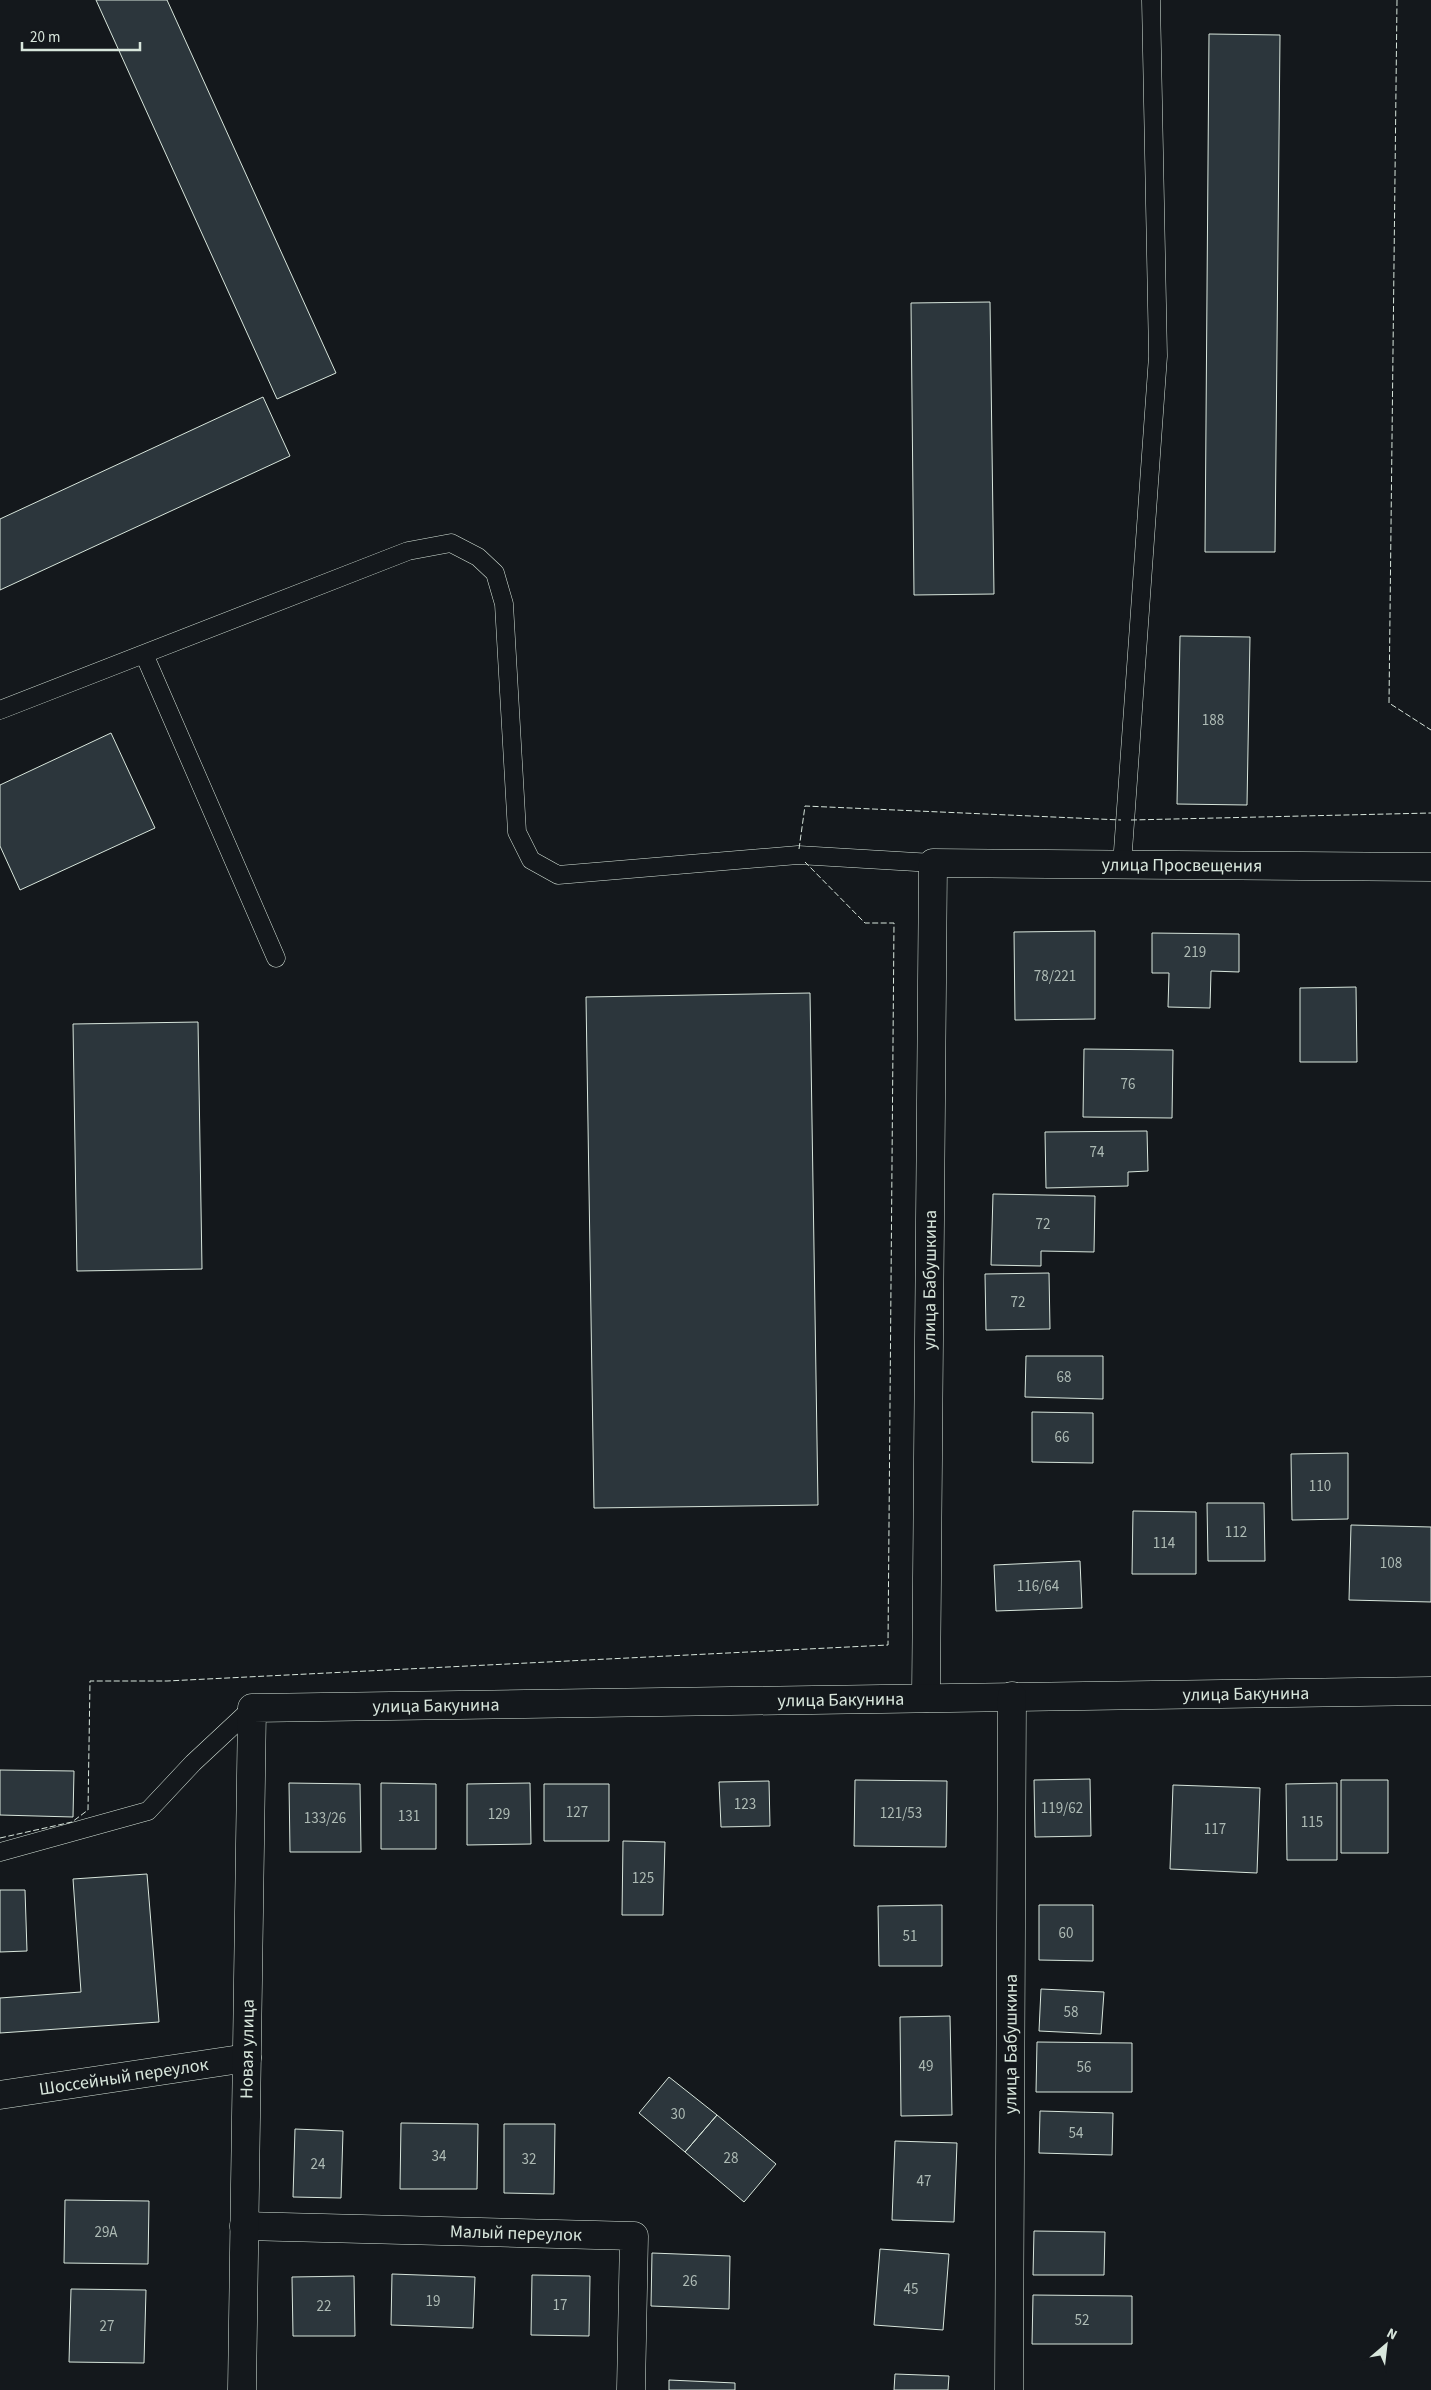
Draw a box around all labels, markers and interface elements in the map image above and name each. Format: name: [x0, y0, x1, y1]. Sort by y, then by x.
scale bar: [22, 20, 140, 52]
text: 20 m: [30, 27, 60, 48]
house number: 188: [1202, 710, 1224, 731]
street label: улица Просвещения: [1101, 852, 1262, 878]
house number: 219: [1184, 942, 1206, 963]
house number: 78/221: [1034, 966, 1076, 987]
house number: 76: [1121, 1074, 1135, 1095]
house number: 74: [1090, 1142, 1105, 1163]
street label: улица Бабушкина: [916, 1210, 943, 1350]
house number: 72: [1036, 1214, 1050, 1235]
house number: 72: [1011, 1292, 1025, 1313]
house number: 68: [1057, 1367, 1071, 1388]
house number: 66: [1055, 1427, 1069, 1448]
house number: 110: [1309, 1476, 1331, 1497]
house number: 112: [1225, 1522, 1247, 1543]
house number: 114: [1153, 1533, 1176, 1554]
house number: 108: [1380, 1553, 1402, 1574]
house number: 116/64: [1017, 1576, 1060, 1597]
street label: улица Бакунина: [1182, 1680, 1309, 1707]
street label: улица Бакунина: [777, 1686, 905, 1713]
street label: улица Бакунина: [372, 1692, 500, 1719]
house number: 123: [734, 1794, 756, 1815]
house number: 119/62: [1041, 1798, 1083, 1819]
house number: 127: [566, 1802, 588, 1823]
house number: 121/53: [880, 1803, 922, 1824]
house number: 129: [488, 1804, 510, 1825]
house number: 131: [398, 1806, 420, 1827]
house number: 133/26: [304, 1808, 346, 1829]
house number: 115: [1301, 1812, 1323, 1833]
house number: 117: [1204, 1819, 1226, 1840]
house number: 125: [632, 1868, 654, 1889]
house number: 60: [1059, 1923, 1073, 1944]
house number: 51: [903, 1926, 917, 1947]
street label: улица Бабушкина: [998, 1974, 1023, 2114]
street label: Новая улица: [234, 1999, 260, 2099]
house number: 58: [1064, 2002, 1078, 2023]
street label: Шоссейный переулок: [37, 2051, 210, 2101]
house number: 49: [919, 2056, 933, 2077]
house number: 56: [1077, 2057, 1091, 2078]
house number: 30: [671, 2104, 685, 2125]
house number: 54: [1069, 2123, 1084, 2144]
house number: 34: [432, 2146, 447, 2167]
house number: 28: [724, 2148, 738, 2169]
house number: 32: [522, 2149, 536, 2170]
house number: 24: [311, 2154, 326, 2175]
house number: 47: [917, 2171, 931, 2192]
street label: Малый переулок: [450, 2219, 582, 2247]
house number: 29А: [94, 2222, 118, 2243]
house number: 26: [683, 2271, 697, 2292]
house number: 45: [904, 2279, 918, 2300]
house number: 19: [426, 2291, 440, 2312]
house number: 17: [553, 2295, 567, 2316]
house number: 22: [317, 2296, 331, 2317]
house number: 52: [1075, 2310, 1089, 2331]
house number: 27: [100, 2316, 114, 2337]
north arrow: [1361, 2320, 1411, 2370]
text: N: [1383, 2323, 1400, 2345]

